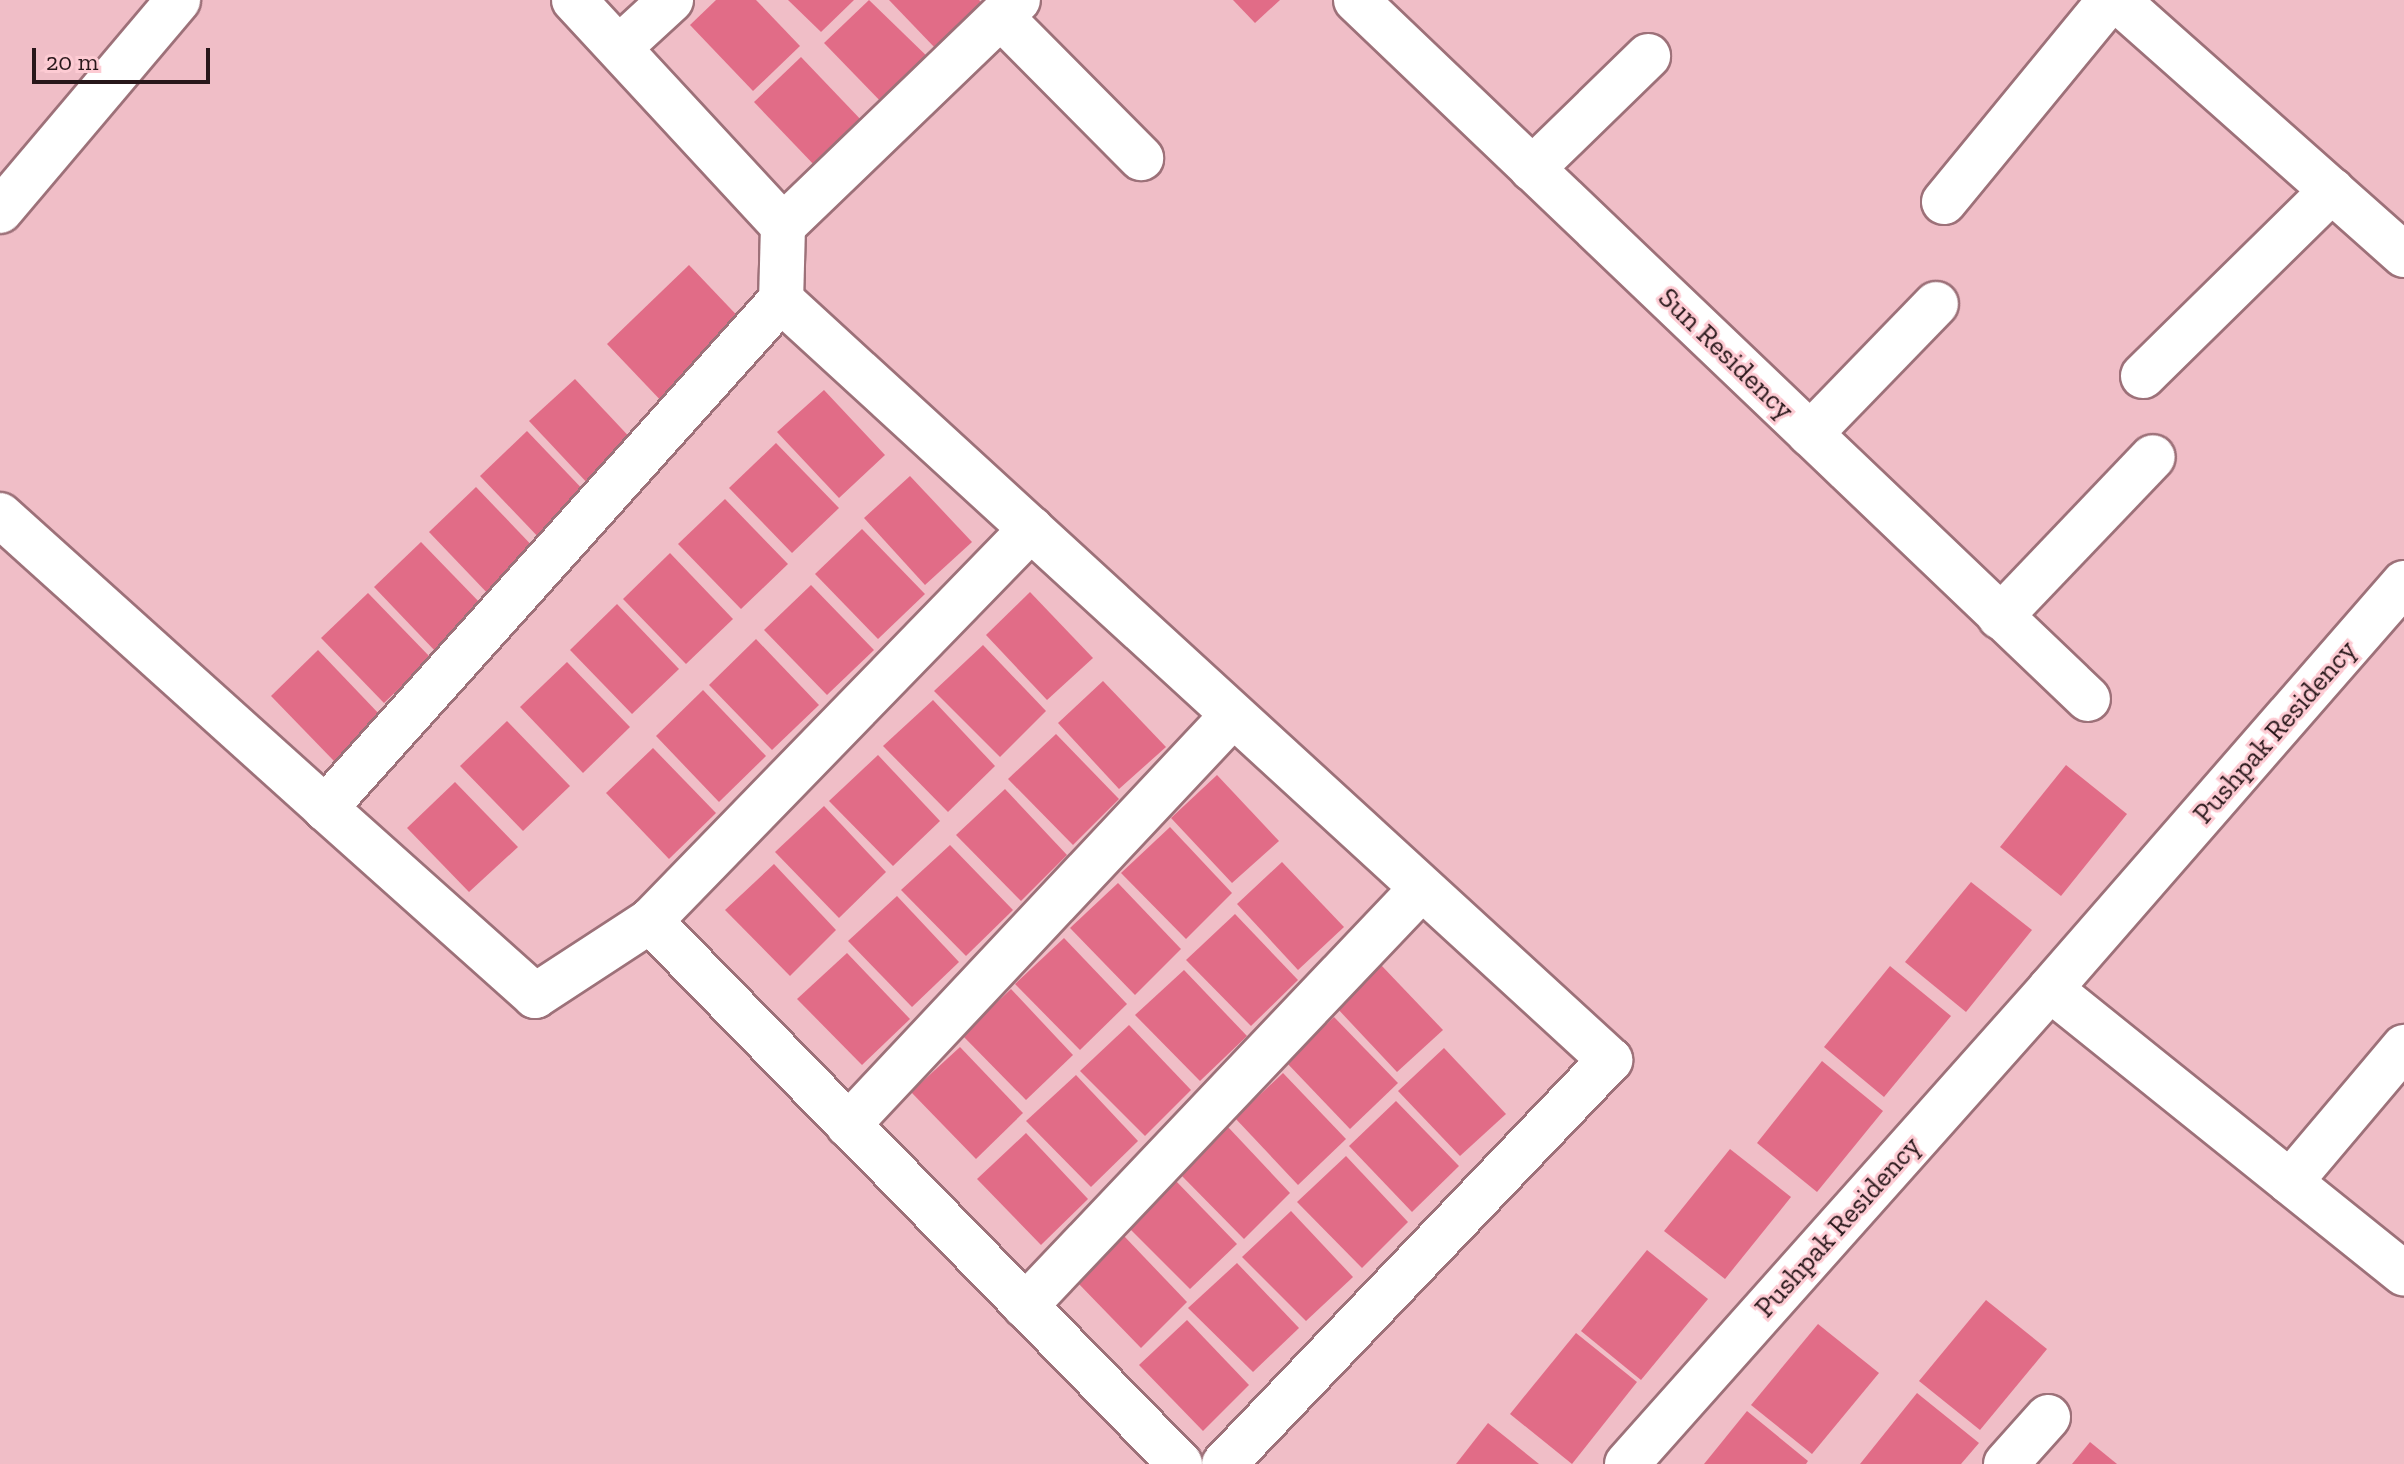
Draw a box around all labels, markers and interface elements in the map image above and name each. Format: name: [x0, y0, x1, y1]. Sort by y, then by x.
scale bar: [36, 32, 214, 82]
text: 20 m: [46, 47, 98, 76]
street label: Sun Residency: [1651, 281, 1801, 427]
street label: Pushpak Residency: [2186, 634, 2364, 830]
street label: Pushpak Residency: [1748, 1130, 1928, 1324]

